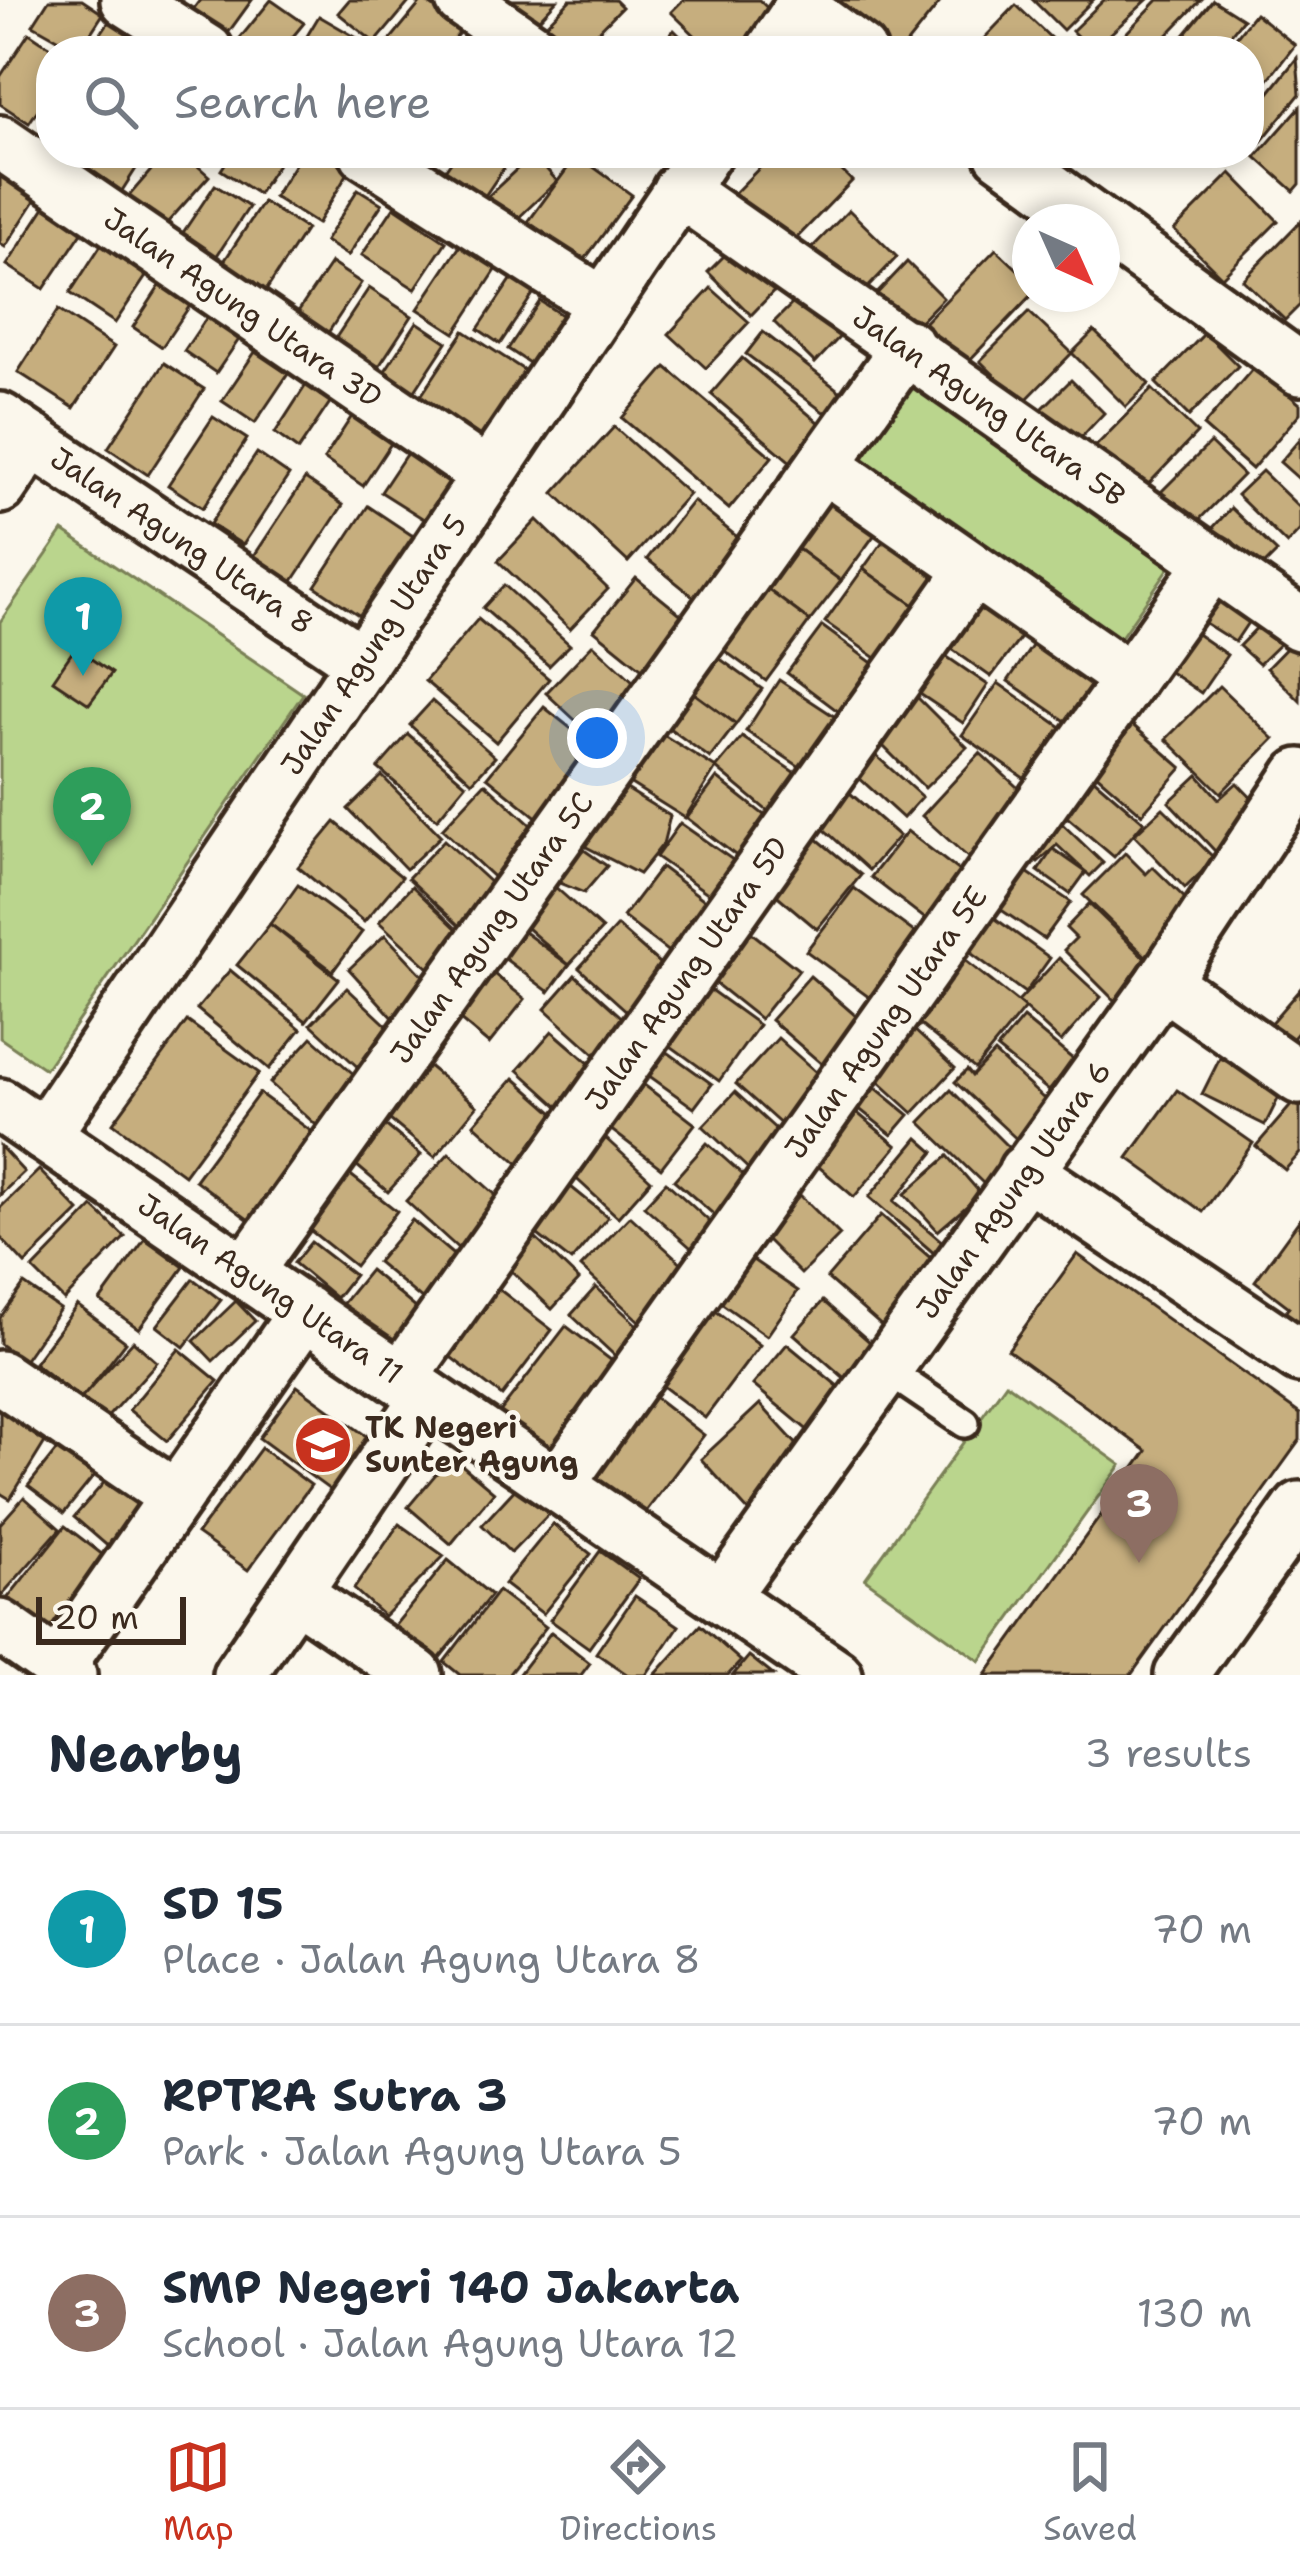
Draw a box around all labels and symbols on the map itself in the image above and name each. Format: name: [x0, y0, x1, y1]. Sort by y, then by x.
street label: Jalan Agung Utara 3D: [96, 198, 390, 417]
north arrow: [1012, 204, 1120, 312]
street label: Jalan Agung Utara 5B: [844, 296, 1134, 516]
street label: Jalan Agung Utara 8: [42, 437, 322, 644]
street label: Jalan Agung Utara 5: [271, 506, 476, 783]
pin: 1: [44, 577, 122, 676]
your location: [567, 708, 627, 768]
pin: 2: [53, 767, 131, 866]
street label: Jalan Agung Utara 5C: [380, 784, 603, 1072]
street label: Jalan Agung Utara 5D: [576, 829, 798, 1119]
street label: Jalan Agung Utara 5E: [775, 878, 997, 1167]
street label: Jalan Agung Utara 6: [907, 1052, 1120, 1327]
street label: Jalan Agung Utara 11: [130, 1184, 411, 1394]
place label: TK Negeri Sunter Agung: [365, 1407, 578, 1482]
school or university icon: TK Negeri Sunter Agung: [292, 1414, 354, 1476]
pin: 3: [1100, 1464, 1178, 1563]
scale bar: [36, 1591, 186, 1644]

